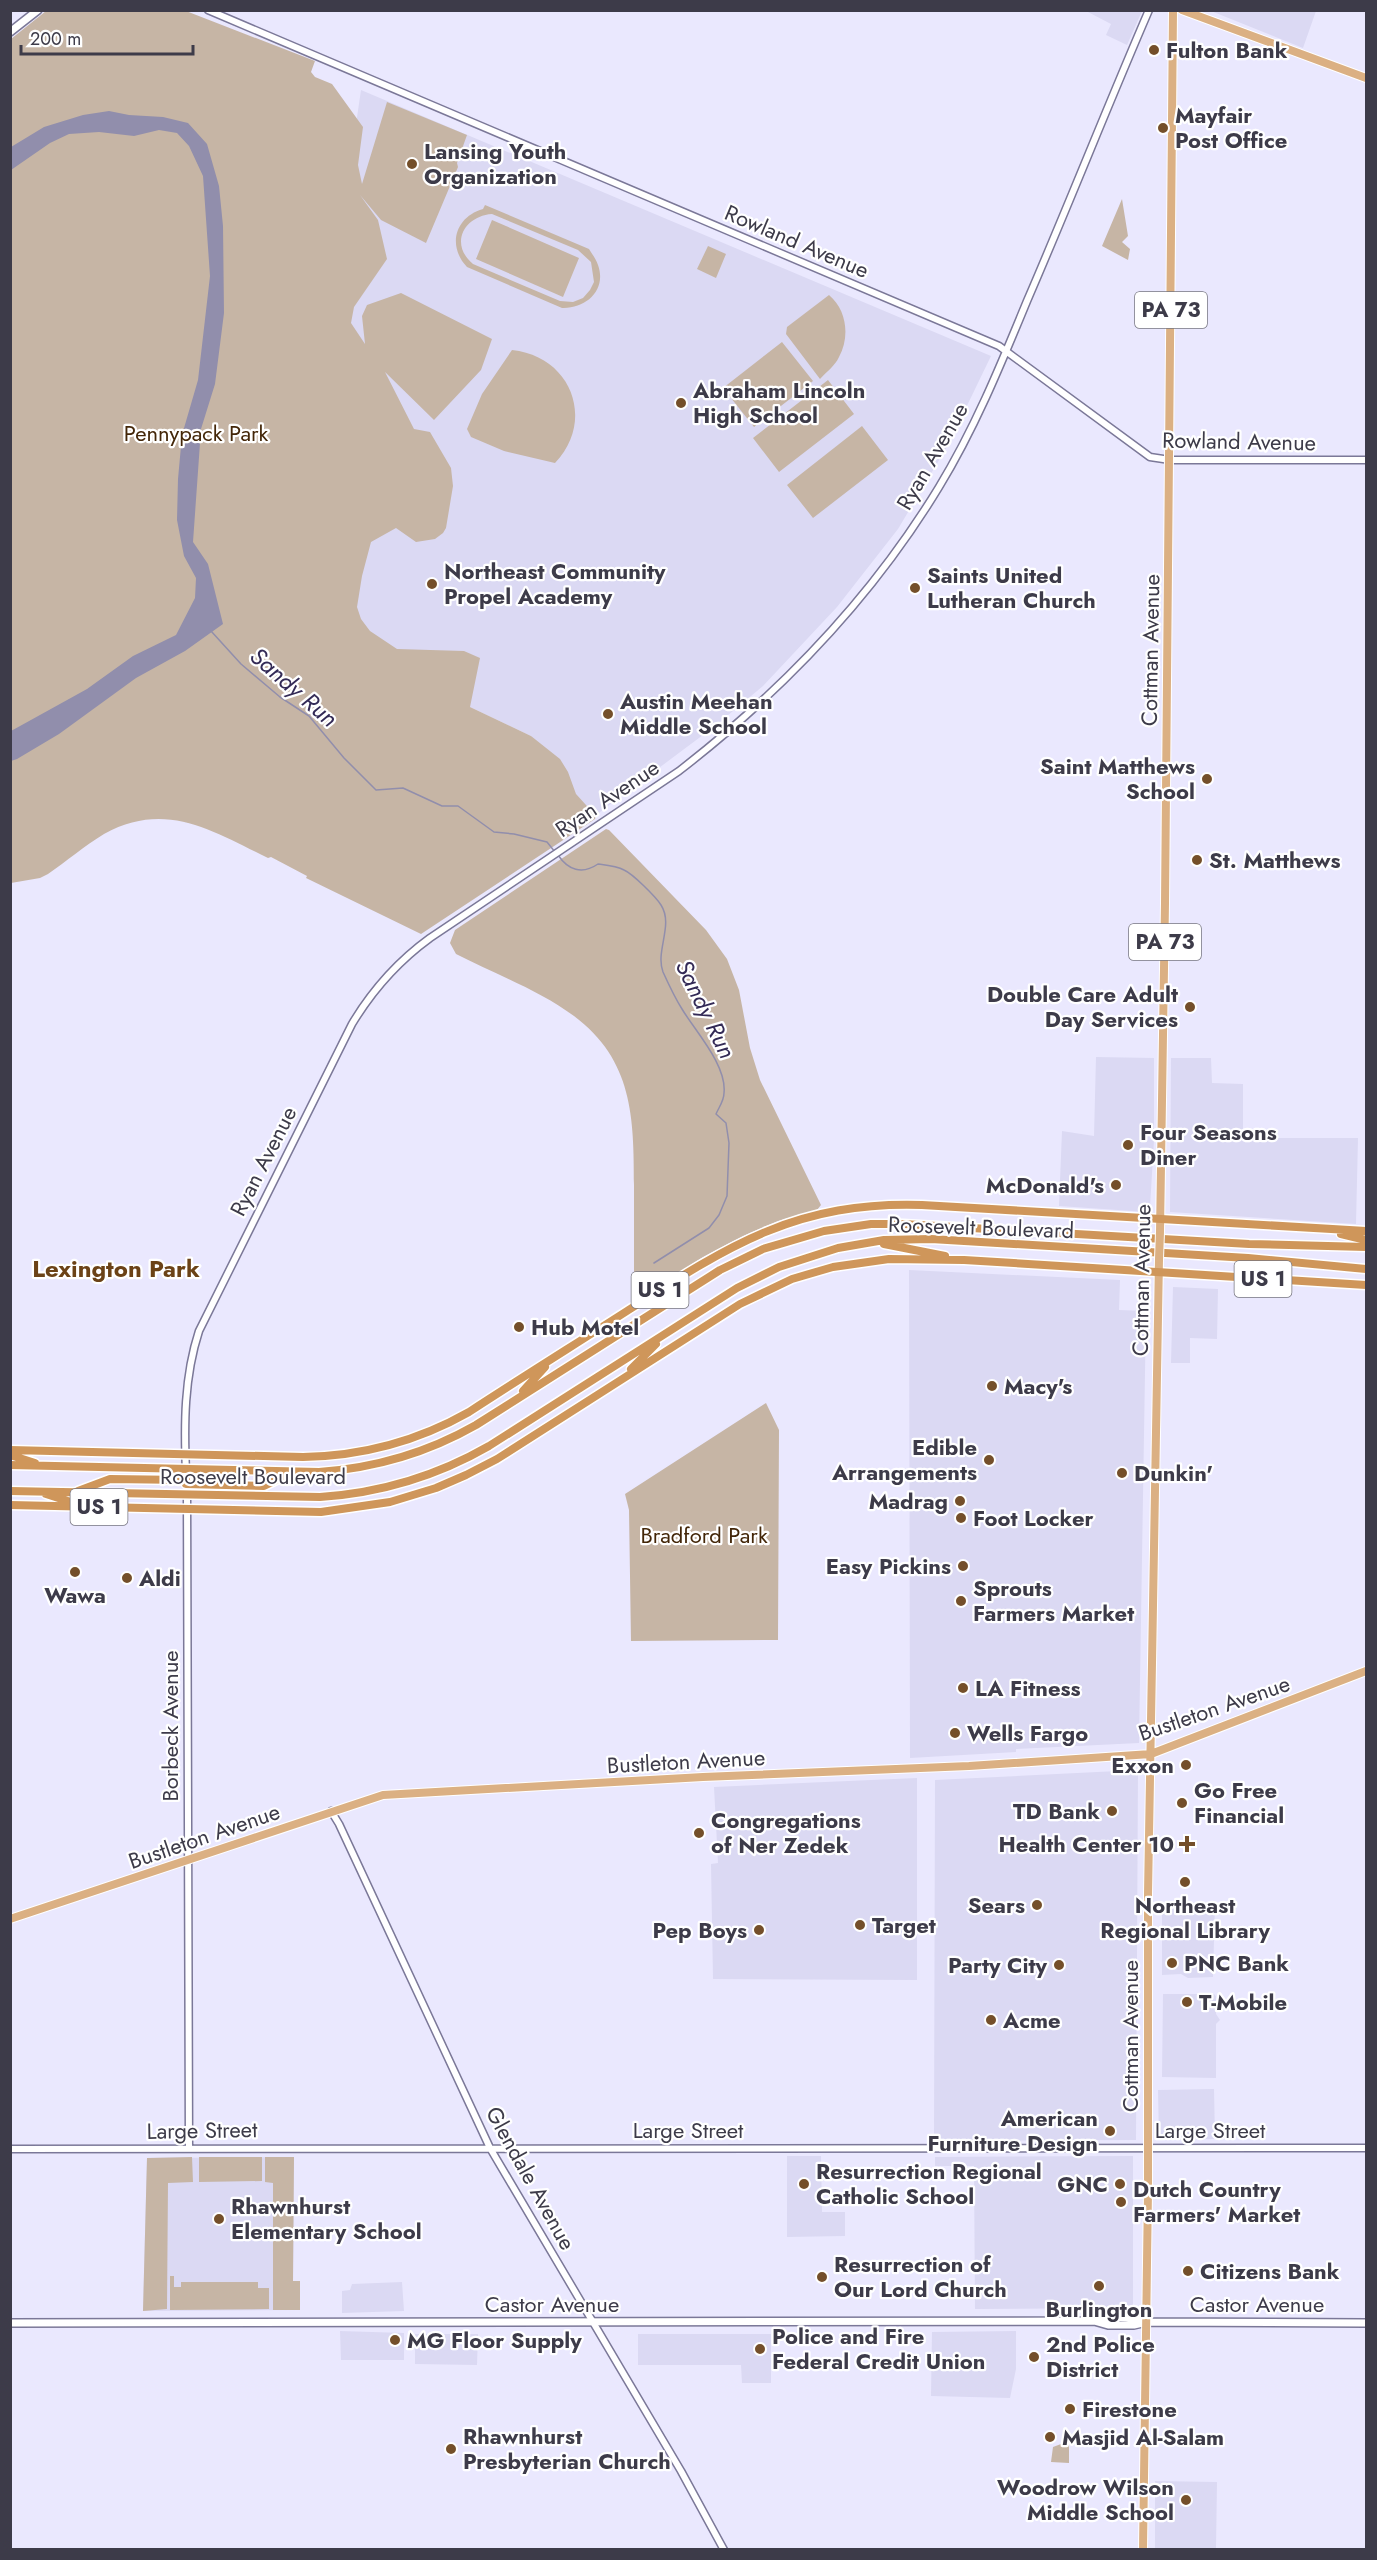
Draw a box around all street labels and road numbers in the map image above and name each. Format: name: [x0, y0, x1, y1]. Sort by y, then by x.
street label: Rowland Avenue: [720, 196, 874, 286]
road number: PA 73: [1135, 292, 1207, 328]
street label: Ryan Avenue: [888, 396, 976, 516]
street label: Rowland Avenue: [1162, 424, 1316, 458]
street label: Cottman Avenue: [1133, 574, 1167, 726]
street label: Ryan Avenue: [549, 751, 665, 845]
road number: PA 73: [1129, 924, 1201, 960]
street label: Ryan Avenue: [222, 1101, 304, 1221]
street label: Cottman Avenue: [1124, 1204, 1158, 1356]
street label: Roosevelt Boulevard: [887, 1208, 1075, 1246]
road number: US 1: [1234, 1261, 1292, 1297]
road number: US 1: [632, 1272, 688, 1308]
street label: Roosevelt Boulevard: [160, 1460, 346, 1492]
road number: US 1: [70, 1489, 128, 1525]
street label: Borbeck Avenue: [154, 1650, 186, 1802]
street label: Bustleton Avenue: [1134, 1667, 1294, 1749]
street label: Bustleton Avenue: [606, 1741, 766, 1781]
street label: Bustleton Avenue: [124, 1795, 284, 1877]
street label: Cottman Avenue: [1114, 1960, 1146, 2112]
street label: Glendale Avenue: [478, 2100, 584, 2256]
street label: Large Street: [146, 2113, 258, 2147]
street label: Large Street: [633, 2114, 744, 2146]
street label: Large Street: [1155, 2114, 1266, 2146]
street label: Castor Avenue: [485, 2288, 619, 2320]
street label: Castor Avenue: [1190, 2288, 1324, 2320]

